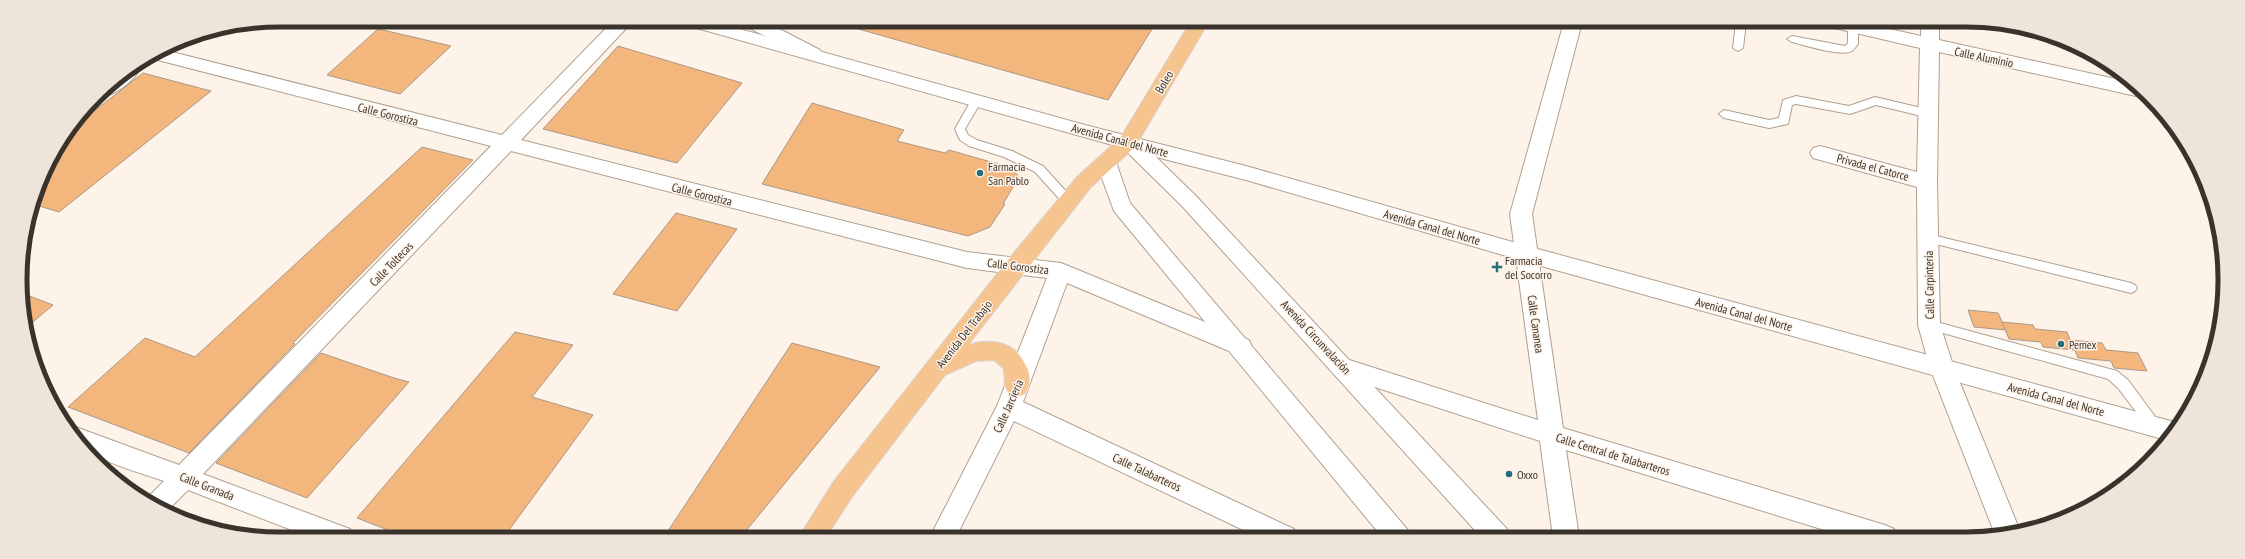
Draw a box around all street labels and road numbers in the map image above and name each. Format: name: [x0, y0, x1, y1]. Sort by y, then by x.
street label: Calle Aluminio: [1953, 43, 2015, 71]
street label: Boleo: [1151, 68, 1177, 96]
street label: Calle Gorostiza: [356, 99, 420, 129]
street label: Avenida Canal del Norte: [1070, 120, 1170, 160]
street label: Privada el Catorce: [1835, 150, 1911, 184]
street label: Calle Gorostiza: [670, 179, 734, 209]
street label: Avenida Canal del Norte: [1382, 206, 1482, 248]
street label: Calle Toltecas: [366, 239, 416, 289]
street label: Calle Carpintería: [1921, 250, 1937, 319]
street label: Calle Gorostiza: [986, 255, 1050, 277]
street label: Calle Cananea: [1525, 294, 1548, 354]
street label: Avenida Canal del Norte: [1694, 294, 1794, 334]
street label: Avenida Del Trabajo: [933, 297, 995, 371]
street label: Avenida Circunvalación: [1278, 297, 1354, 377]
street label: Calle Jarciería: [990, 377, 1026, 435]
street label: Avenida Canal del Norte: [2006, 379, 2106, 419]
street label: Calle Central de Talabarteros: [1554, 429, 1672, 479]
street label: Calle Talabarteros: [1110, 450, 1184, 494]
street label: Calle Granada: [178, 469, 237, 503]

